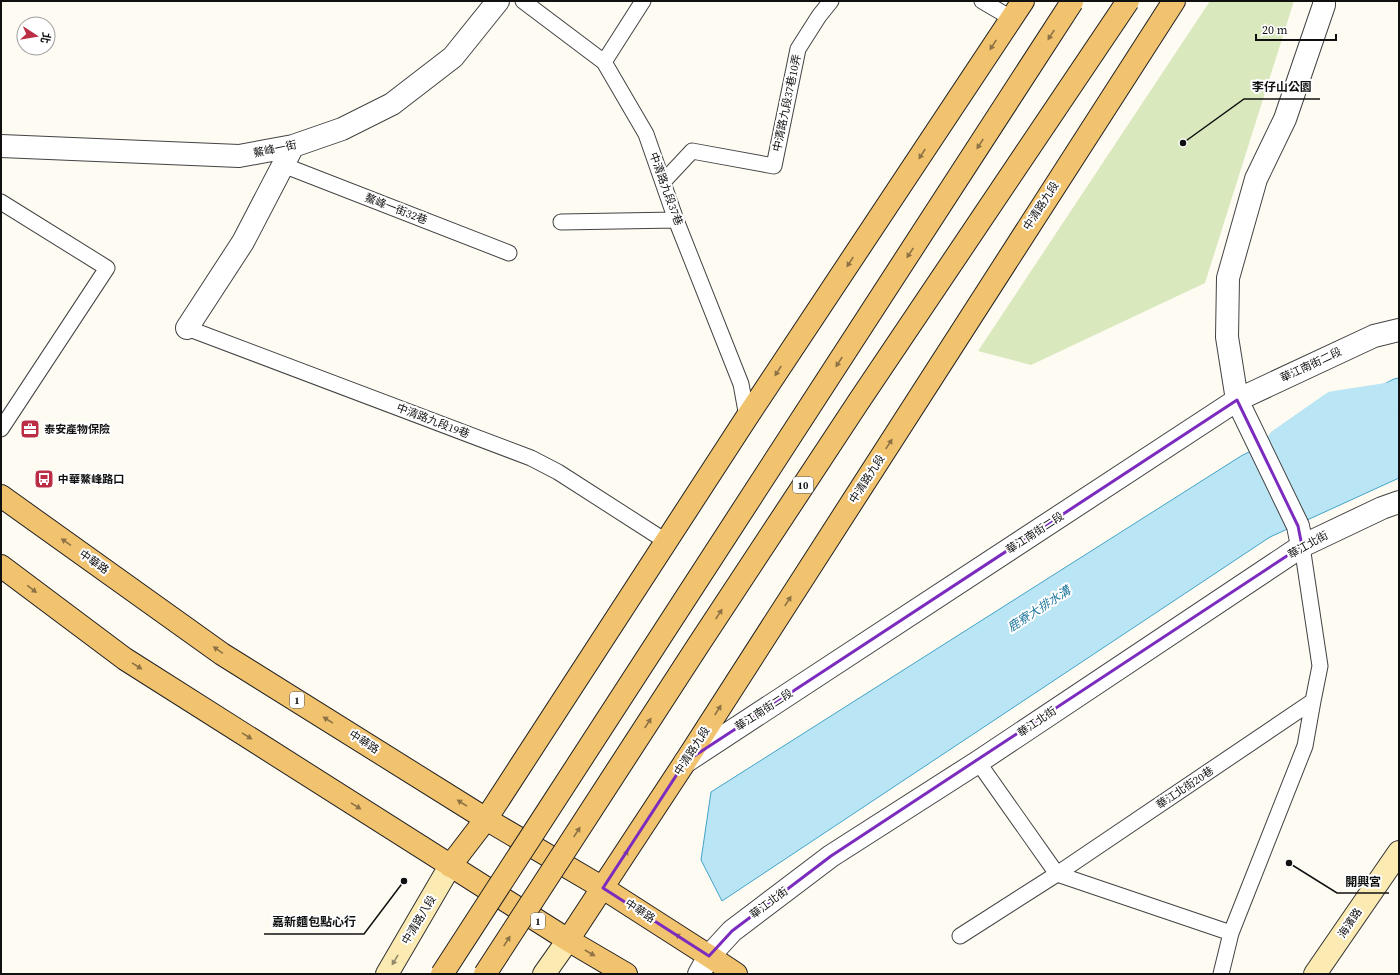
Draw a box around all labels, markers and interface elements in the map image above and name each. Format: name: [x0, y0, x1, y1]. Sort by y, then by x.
north arrow: [16, 16, 56, 56]
scale bar: [1256, 16, 1336, 42]
text: 20 m: [1262, 22, 1288, 38]
one-way arrow: [1047, 30, 1055, 40]
text: 北: [37, 31, 54, 45]
one-way arrow: [989, 40, 997, 50]
street label: 中清路九段37巷10弄: [769, 53, 805, 153]
callout: 李仔山公園: [1244, 75, 1320, 99]
text: 李仔山公園: [1252, 79, 1312, 95]
street label: 鰲峰一街: [252, 137, 298, 161]
one-way arrow: [977, 138, 984, 150]
one-way arrow: [918, 148, 926, 159]
street label: 中清路九段37巷: [646, 150, 686, 228]
street label: 中清路九段: [1020, 179, 1062, 233]
street label: 鰲峰一街32巷: [363, 190, 429, 228]
one-way arrow: [906, 247, 913, 259]
one-way arrow: [846, 257, 854, 267]
street label: 華江南街二段: [1278, 344, 1344, 386]
one-way arrow: [835, 357, 843, 367]
one-way arrow: [775, 365, 782, 376]
street label: 中清路九段19巷: [394, 400, 472, 442]
office icon: 泰安產物保險: [19, 418, 41, 440]
place label: 泰安產物保險: [44, 422, 110, 437]
one-way arrow: [885, 438, 892, 450]
street label: 中清路九段: [846, 452, 888, 506]
bus stop icon: 中華鰲峰路口: [33, 468, 55, 490]
place label: 中華鰲峰路口: [58, 472, 124, 487]
road number: 10: [793, 477, 813, 493]
street label: 華江南街二段: [1003, 509, 1067, 557]
street label: 華江北街: [1285, 528, 1331, 562]
one-way arrow: [61, 539, 71, 547]
street label: 中華路: [76, 546, 112, 578]
water label: 鹿寮大排水溝: [1004, 582, 1075, 635]
one-way arrow: [27, 585, 38, 594]
one-way arrow: [784, 596, 792, 606]
one-way arrow: [715, 608, 722, 620]
one-way arrow: [212, 646, 223, 654]
one-way arrow: [131, 663, 143, 670]
street label: 華江南街二段: [732, 686, 796, 734]
road number: 1: [290, 692, 304, 708]
street label: 華江北街: [1015, 703, 1059, 741]
one-way arrow: [714, 705, 722, 715]
one-way arrow: [322, 716, 334, 723]
one-way arrow: [644, 717, 651, 729]
street label: 中清路九段: [671, 724, 713, 778]
street label: 中華路: [346, 727, 382, 757]
one-way arrow: [242, 732, 252, 740]
street label: 華江北街20巷: [1153, 763, 1217, 813]
one-way arrow: [456, 800, 467, 807]
one-way arrow: [351, 802, 361, 810]
one-way arrow: [573, 827, 581, 837]
one-way arrow: [621, 849, 628, 861]
callout: 開興宮: [1337, 869, 1389, 893]
text: 開興宮: [1345, 874, 1381, 890]
street label: 華江北街: [747, 884, 791, 922]
street label: 中清路八段: [398, 893, 440, 947]
street label: 中華路: [622, 896, 658, 926]
street label: 海濱路: [1335, 905, 1365, 941]
callout: 嘉新麵包點心行: [264, 910, 364, 934]
road number: 1: [531, 913, 545, 929]
text: 嘉新麵包點心行: [272, 914, 356, 930]
one-way arrow: [674, 933, 686, 940]
one-way arrow: [503, 935, 510, 947]
one-way arrow: [584, 950, 596, 957]
one-way arrow: [391, 955, 399, 965]

